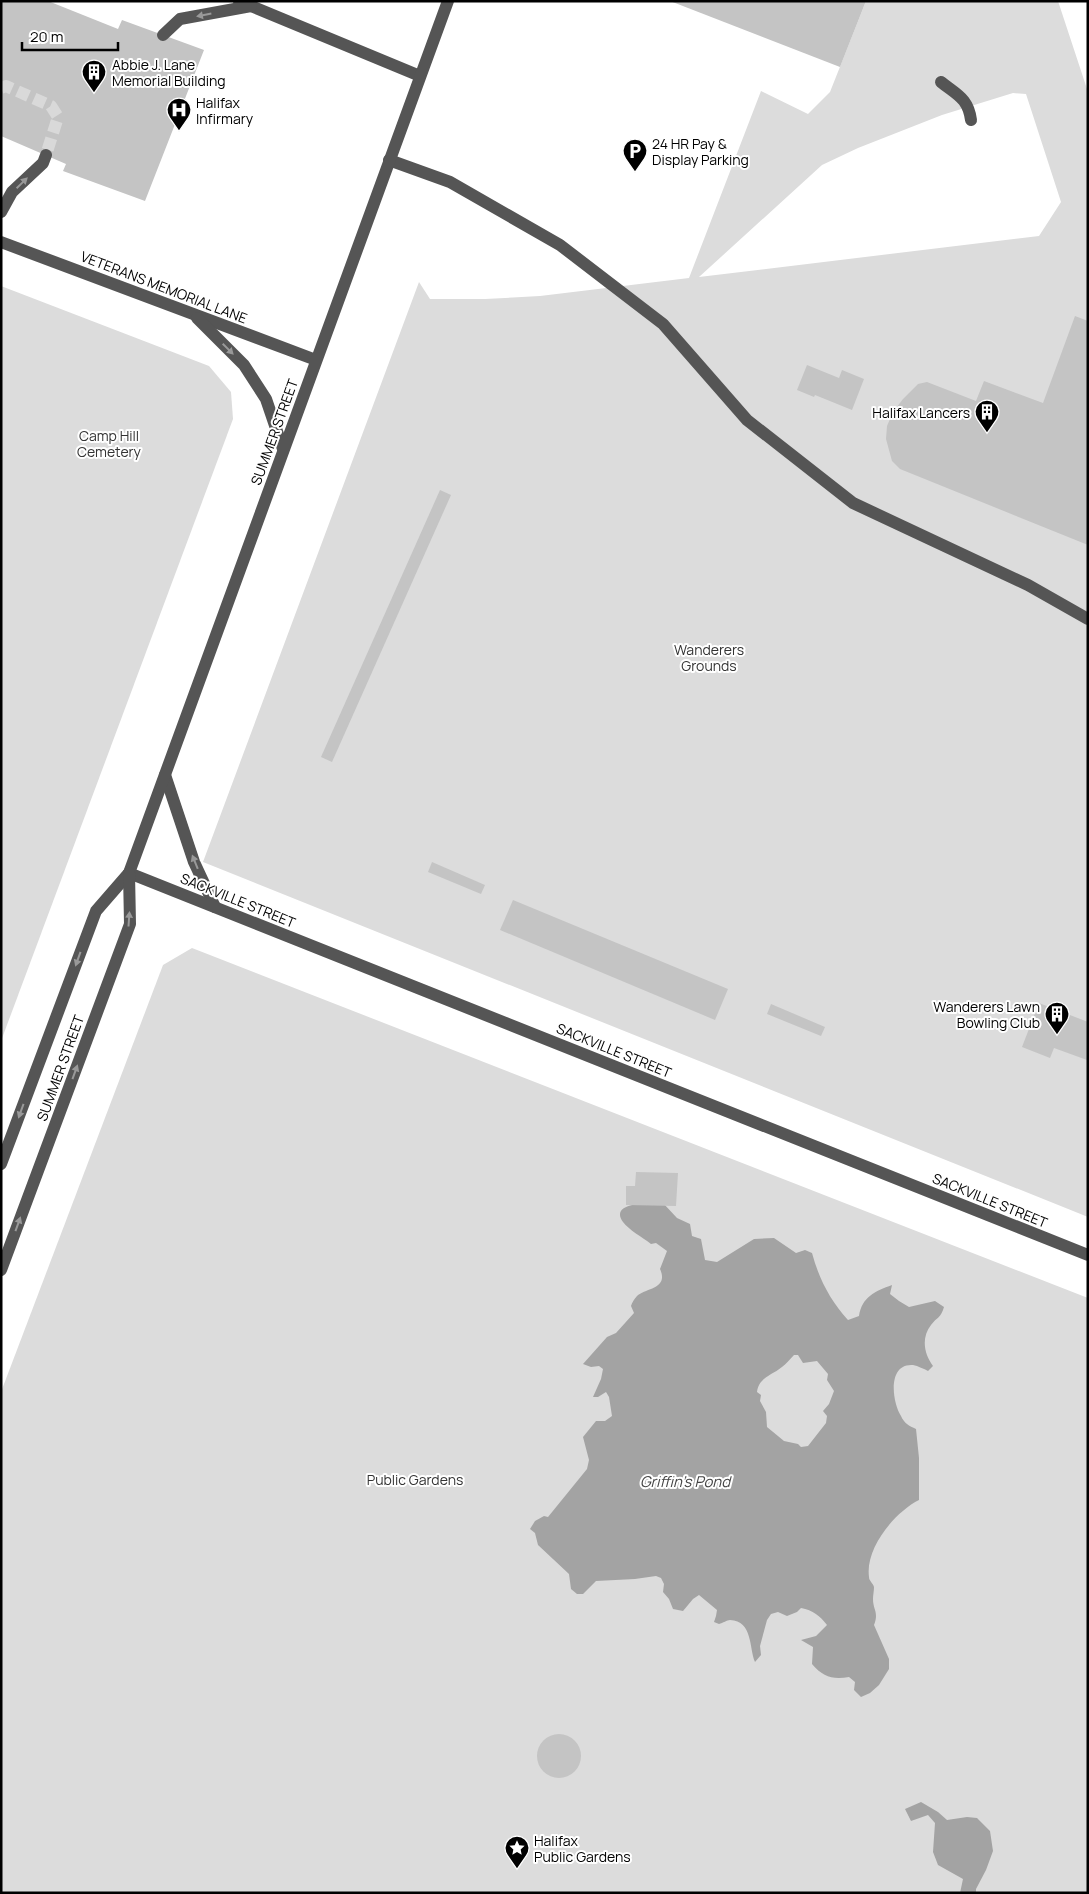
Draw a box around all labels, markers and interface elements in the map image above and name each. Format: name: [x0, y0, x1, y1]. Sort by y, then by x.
one-way arrow: [196, 11, 212, 19]
scale bar: [22, 20, 119, 52]
text: 20 m: [30, 26, 63, 47]
place label: Abbie J. Lane Memorial Building: [112, 55, 226, 90]
building icon: Abbie J. Lane Memorial Building: [81, 59, 107, 93]
place label: Halifax Infirmary: [196, 93, 254, 128]
hospital icon: Halifax Infirmary: [166, 97, 192, 131]
place label: 24 HR Pay & Display Parking: [652, 134, 749, 169]
parking icon: 24 HR Pay & Display Parking: [622, 138, 648, 172]
one-way arrow: [16, 177, 28, 189]
street label: VETERANS MEMORIAL LANE: [78, 246, 250, 328]
one-way arrow: [222, 343, 234, 355]
street label: SUMMER STREET: [246, 376, 302, 488]
building icon: Halifax Lancers: [974, 399, 1000, 433]
place label: Halifax Lancers: [872, 403, 970, 422]
park label: Camp Hill Cemetery: [77, 426, 142, 461]
park label: Wanderers Grounds: [674, 640, 744, 675]
one-way arrow: [190, 855, 198, 869]
street label: SACKVILLE STREET: [178, 868, 299, 932]
one-way arrow: [126, 911, 134, 927]
one-way arrow: [74, 951, 81, 966]
place label: Wanderers Lawn Bowling Club: [933, 997, 1040, 1032]
building icon: Wanderers Lawn Bowling Club: [1044, 1001, 1070, 1035]
street label: SUMMER STREET: [32, 1012, 88, 1124]
street label: SACKVILLE STREET: [554, 1018, 675, 1082]
one-way arrow: [71, 1064, 79, 1079]
one-way arrow: [17, 1104, 25, 1119]
street label: SACKVILLE STREET: [930, 1168, 1051, 1232]
one-way arrow: [15, 1217, 22, 1232]
park label: Public Gardens: [367, 1470, 463, 1489]
water label: Griffin's Pond: [640, 1471, 732, 1492]
place label: Halifax Public Gardens: [534, 1831, 631, 1866]
place icon: Halifax Public Gardens: [504, 1835, 530, 1869]

